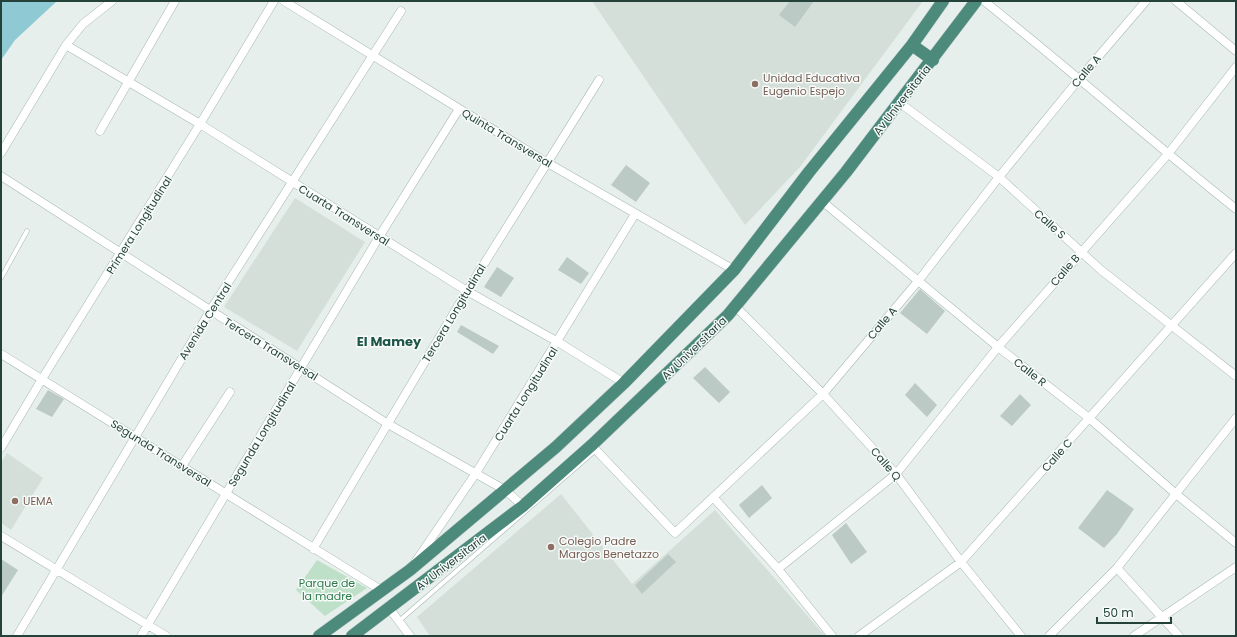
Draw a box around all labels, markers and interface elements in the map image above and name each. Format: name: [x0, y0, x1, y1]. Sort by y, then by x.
street label: Calle A: [1067, 51, 1105, 91]
street label: Av Universitaria: [870, 62, 934, 138]
place label: Unidad Educativa Eugenio Espejo: [763, 70, 860, 99]
marker: Unidad Educativa Eugenio Espejo: [750, 79, 760, 89]
street label: Quinta Transversal: [459, 105, 555, 171]
street label: Primera Longitudinal: [102, 173, 176, 277]
street label: Cuarta Transversal: [295, 180, 393, 250]
street label: Calle S: [1031, 205, 1069, 243]
street label: Calle B: [1047, 250, 1084, 290]
street label: Tercera Longitudinal: [418, 261, 490, 365]
street label: Avenida Central: [175, 279, 235, 363]
street label: Calle A: [863, 303, 901, 343]
street label: Av Universitaria: [658, 313, 730, 383]
street label: Tercera Transversal: [221, 314, 321, 384]
district label: El Mamey: [357, 332, 422, 351]
street label: Cuarta Longitudinal: [490, 344, 562, 444]
street label: Calle R: [1010, 354, 1050, 390]
street label: Segunda Longitudinal: [224, 378, 300, 490]
street label: Segunda Transversal: [108, 416, 214, 490]
street label: Calle C: [1038, 435, 1076, 475]
street label: Calle Q: [867, 444, 905, 485]
place label: UEMA: [23, 493, 54, 509]
marker: UEMA: [10, 496, 20, 506]
street label: Av Universitaria: [412, 530, 490, 594]
place label: Colegio Padre Margos Benetazzo: [559, 533, 659, 562]
marker: Colegio Padre Margos Benetazzo: [546, 542, 556, 552]
park label: Parque de la madre: [299, 575, 355, 604]
scale bar: [1097, 599, 1171, 625]
text: 50 m: [1103, 604, 1134, 621]

